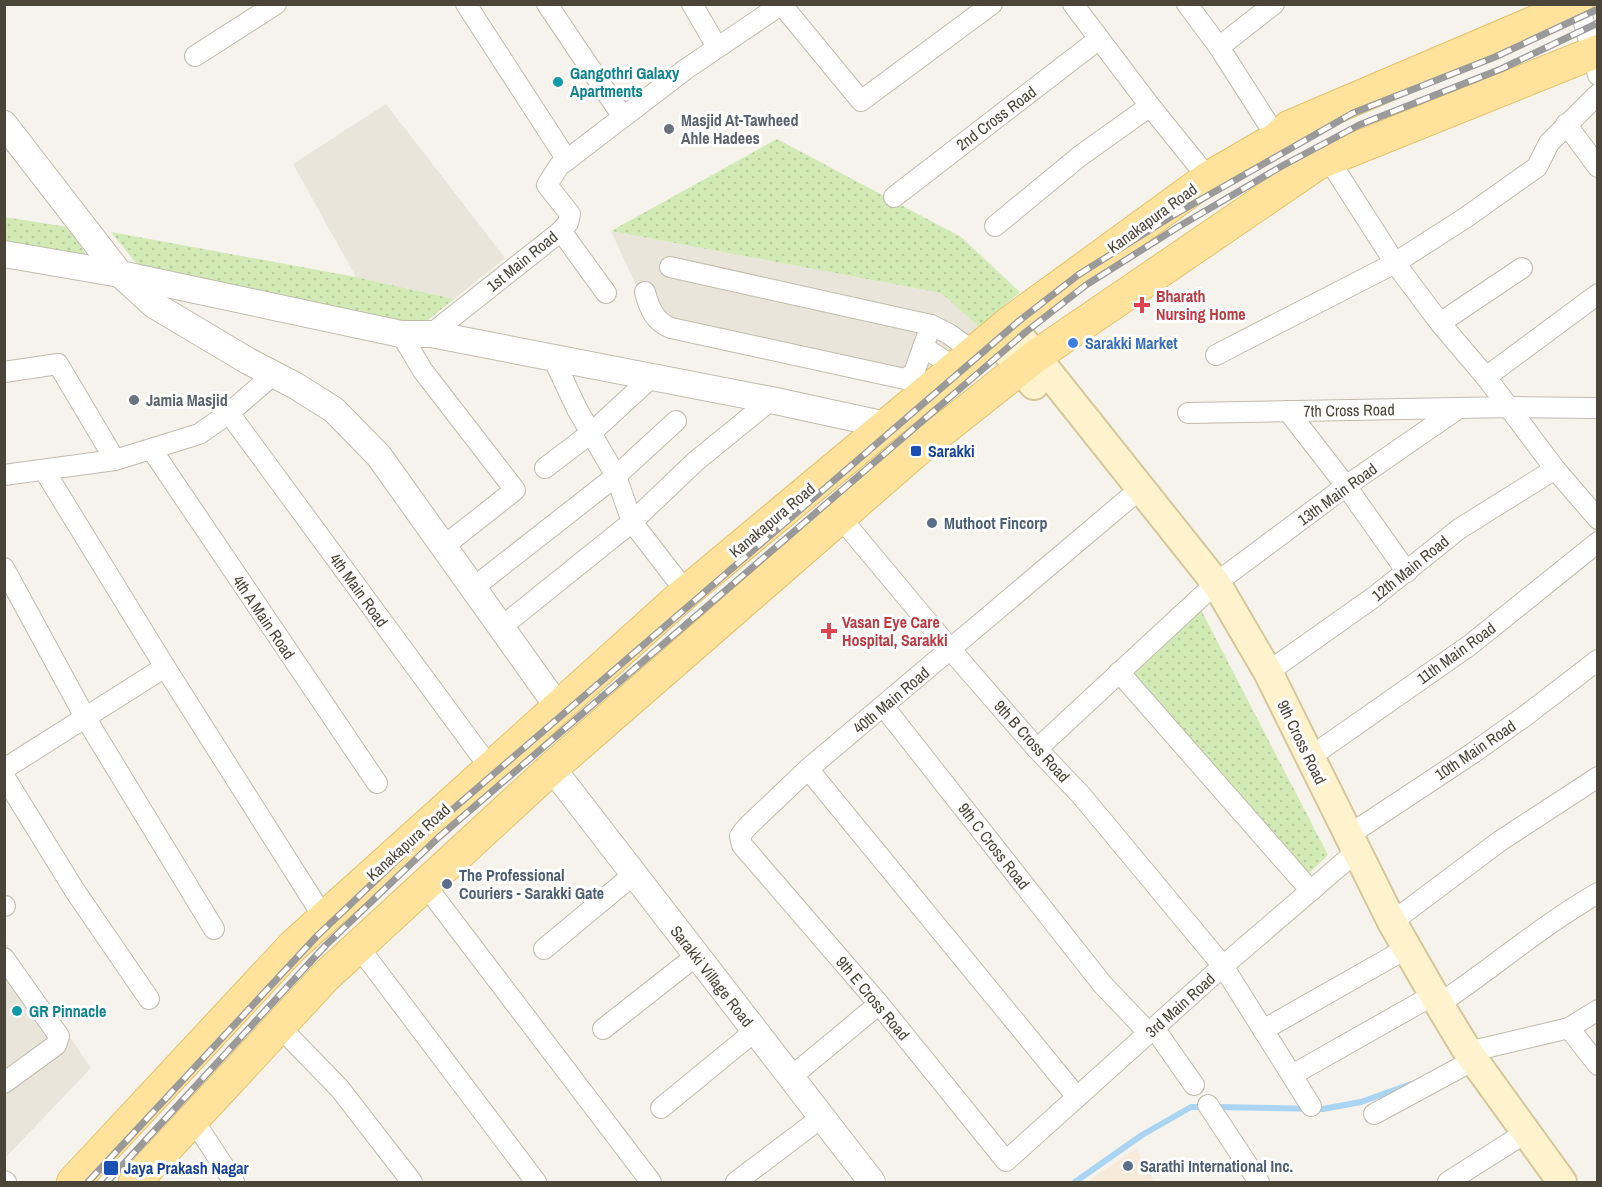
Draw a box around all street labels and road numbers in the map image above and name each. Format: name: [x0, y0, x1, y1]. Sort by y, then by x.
street label: 2nd Cross Road: [952, 81, 1040, 155]
street label: Kanakapura Road: [1103, 178, 1201, 258]
street label: 1st Main Road: [482, 226, 562, 296]
street label: 7th Cross Road: [1303, 398, 1395, 422]
street label: 13th Main Road: [1293, 458, 1381, 530]
street label: Kanakapura Road: [724, 478, 820, 562]
street label: 12th Main Road: [1367, 530, 1453, 606]
street label: 4th Main Road: [325, 549, 393, 631]
street label: 4th A Main Road: [228, 571, 300, 663]
street label: 11th Main Road: [1412, 617, 1500, 689]
street label: 40th Main Road: [848, 662, 934, 738]
street label: 9th B Cross Road: [989, 695, 1075, 787]
street label: 9th Cross Road: [1272, 696, 1332, 788]
street label: 10th Main Road: [1430, 715, 1520, 785]
street label: Kanakapura Road: [361, 798, 455, 886]
street label: 9th C Cross Road: [953, 798, 1035, 894]
street label: Sarakki Village Road: [665, 921, 759, 1031]
street label: 9th E Cross Road: [831, 951, 915, 1045]
street label: 3rd Main Road: [1140, 968, 1220, 1042]

